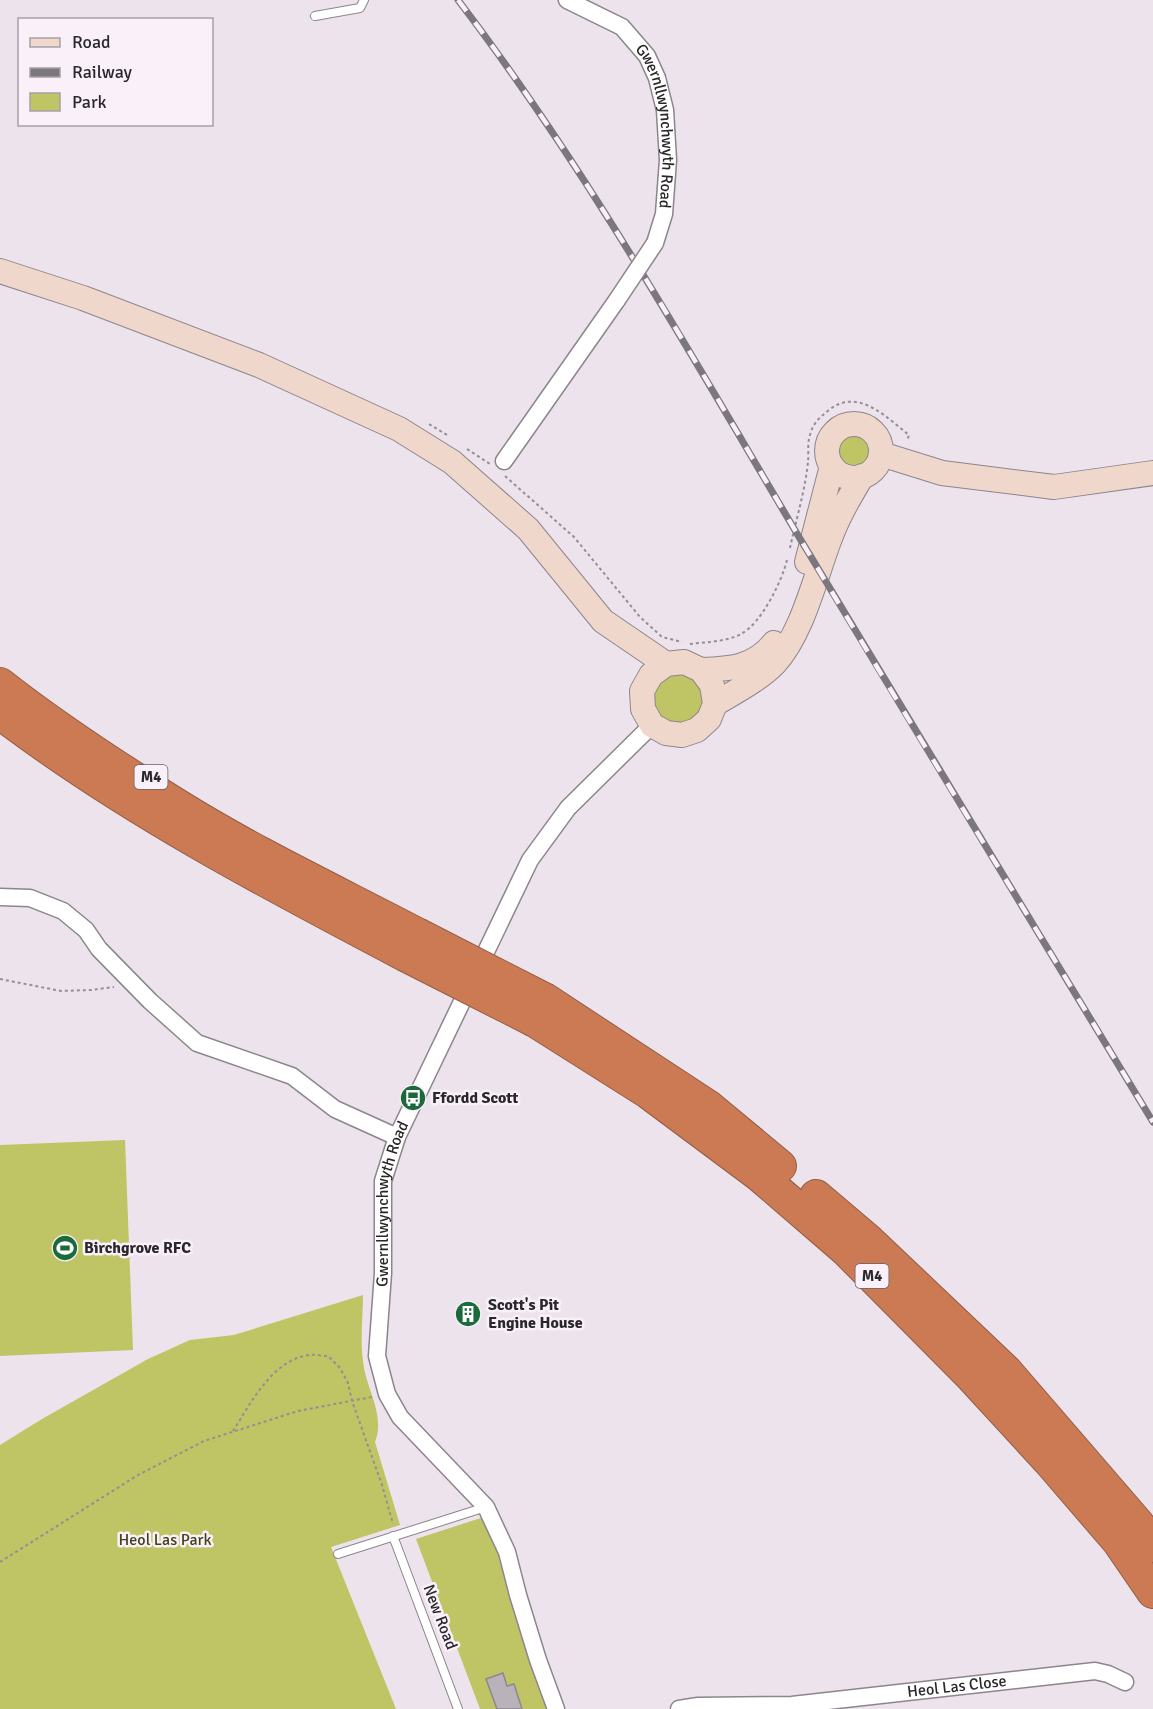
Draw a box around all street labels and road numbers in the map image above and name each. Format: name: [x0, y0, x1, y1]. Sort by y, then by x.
street label: Gwernllwynchwyth Road: [631, 40, 678, 209]
road number: M4: [134, 765, 168, 789]
street label: Gwernllwynchwyth Road: [372, 1118, 413, 1288]
road number: M4: [856, 1264, 888, 1288]
street label: New Road: [418, 1582, 462, 1652]
street label: Heol Las Close: [906, 1671, 1007, 1702]

